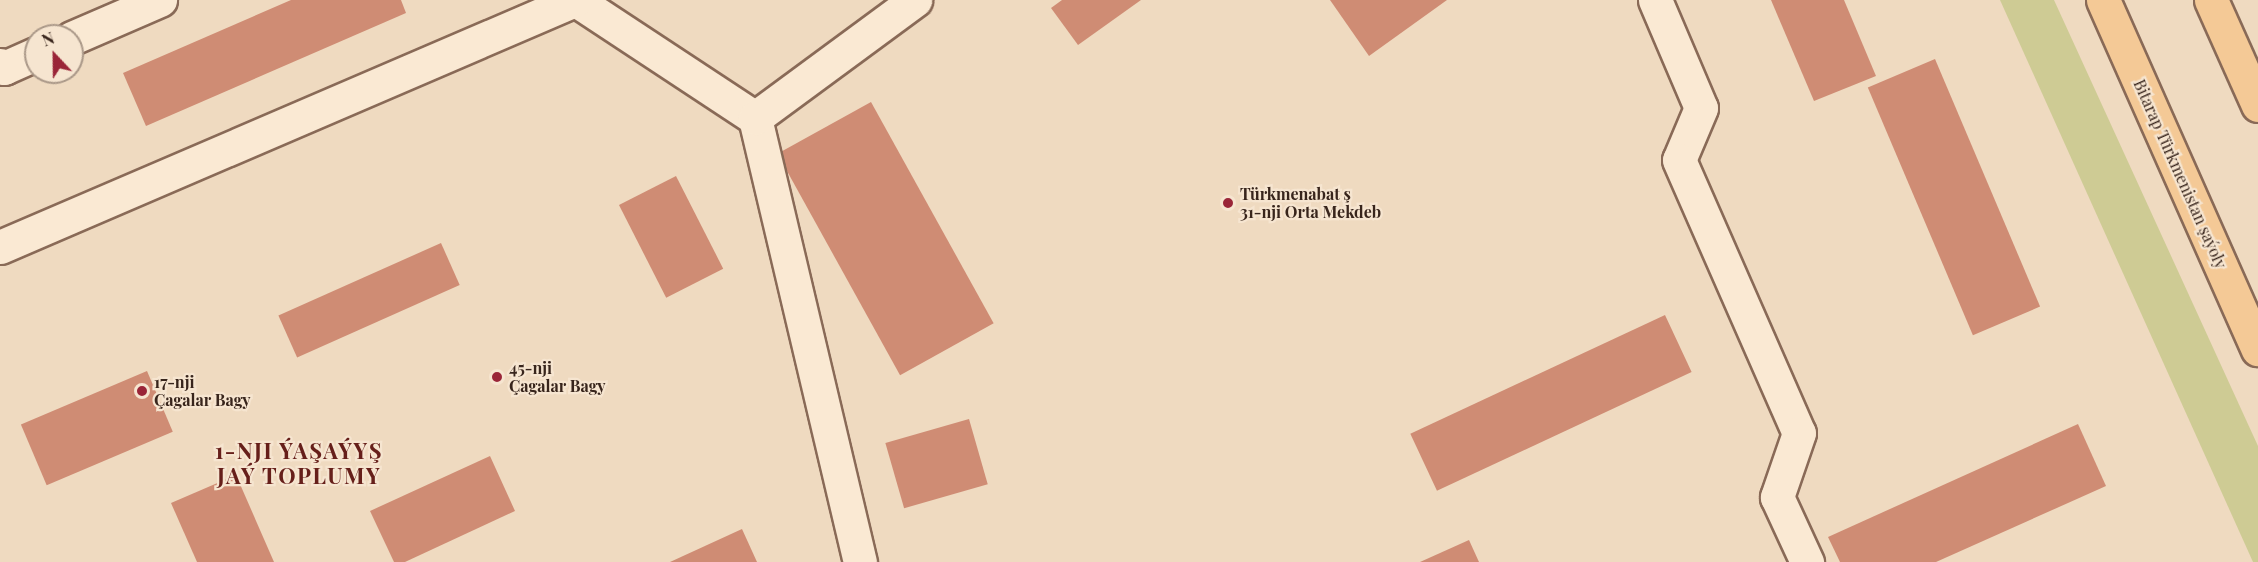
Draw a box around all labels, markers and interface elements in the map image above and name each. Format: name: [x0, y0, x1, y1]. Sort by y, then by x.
north arrow: [24, 24, 84, 84]
text: N: [39, 27, 57, 51]
street label: Bitarap Türkmenistan şaýoly: [2129, 76, 2231, 272]
place label: Türkmenabat ş 31-nji Orta Mekdeb: [1240, 184, 1381, 222]
marker: Türkmenabat ş 31-nji Orta Mekdeb: [1221, 196, 1235, 210]
place label: 45-nji Çagalar Bagy: [509, 358, 606, 396]
marker: 45-nji Çagalar Bagy: [490, 370, 504, 384]
place label: 17-nji Çagalar Bagy: [154, 372, 251, 410]
marker: 17-nji Çagalar Bagy: [135, 384, 149, 398]
district label: 1-NJI ÝAŞAÝYŞ JAÝ TOPLUMY: [215, 437, 383, 488]

